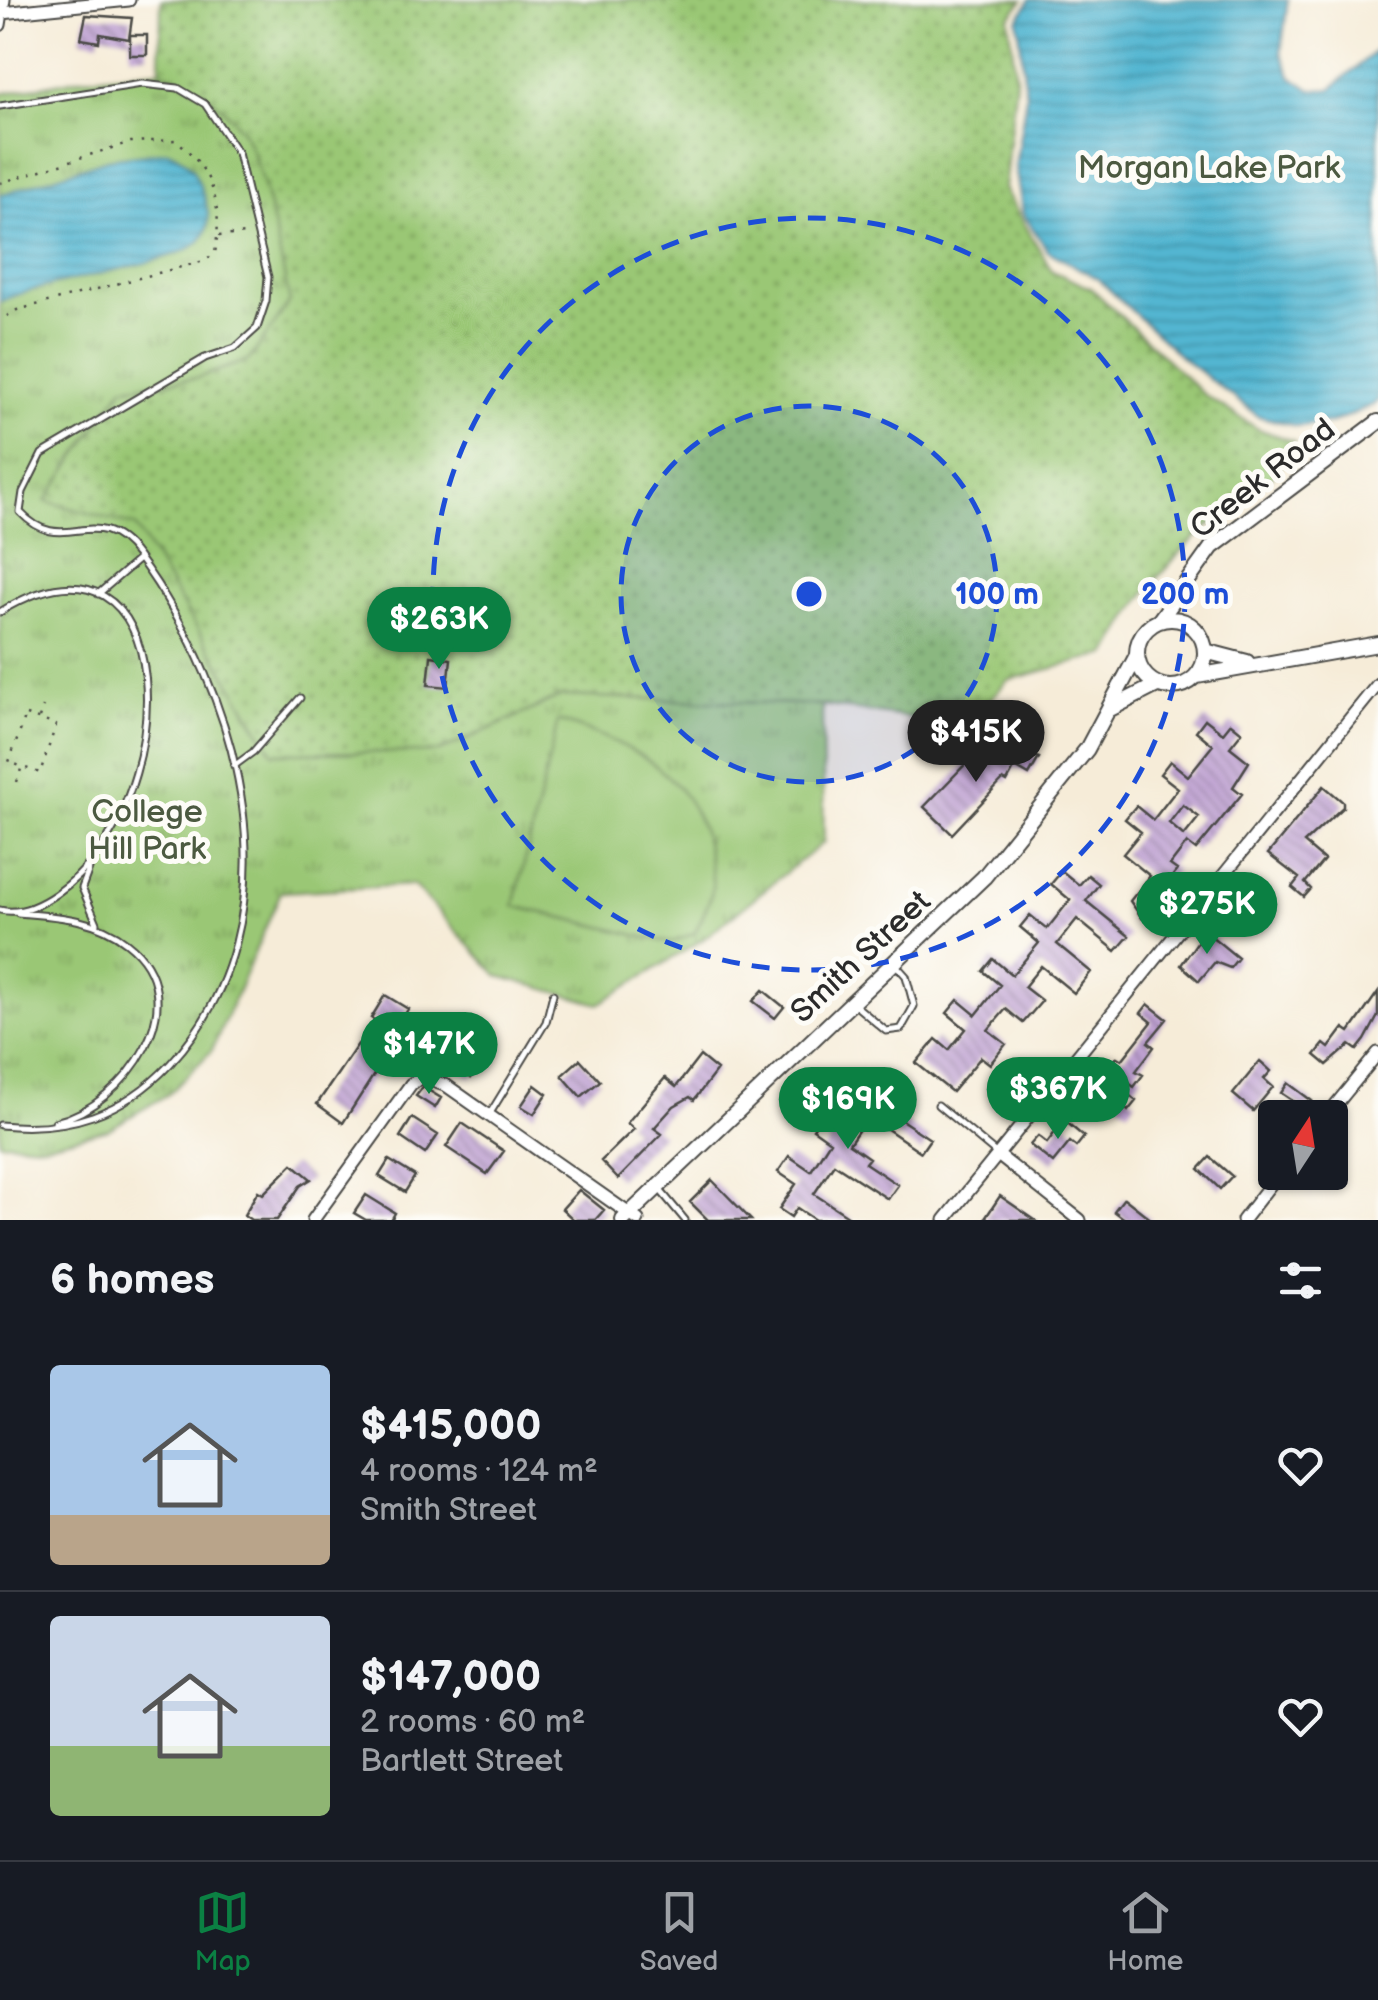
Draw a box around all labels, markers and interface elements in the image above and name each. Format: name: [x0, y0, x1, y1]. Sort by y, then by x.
park label: Morgan Lake Park: [1078, 149, 1341, 188]
street label: Creek Road: [1183, 410, 1343, 548]
centre of rings: [791, 576, 827, 612]
text: 100 m: [955, 577, 1039, 613]
text: 200 m: [1141, 577, 1229, 613]
pin: $263K: [369, 587, 509, 672]
text: $263K: [389, 600, 489, 639]
pin: $415K: [906, 700, 1046, 785]
text: $415K: [930, 713, 1023, 752]
park label: College Hill Park: [88, 793, 206, 869]
pin: $275K: [1137, 872, 1277, 957]
street label: Smith Street: [783, 882, 939, 1032]
text: $275K: [1158, 885, 1256, 924]
pin: $147K: [359, 1012, 499, 1097]
text: $147K: [383, 1025, 475, 1064]
pin: $367K: [988, 1057, 1128, 1142]
pin: $169K: [778, 1067, 918, 1152]
text: $367K: [1009, 1070, 1107, 1109]
text: $169K: [801, 1080, 895, 1119]
north arrow: [1258, 1100, 1348, 1190]
map controls: [1258, 1100, 1348, 1190]
icon: filters: [1273, 1253, 1328, 1308]
text: 6 homes: [50, 1255, 214, 1306]
text: $415,000: [360, 1401, 541, 1452]
icon: home: [130, 1405, 250, 1525]
icon: heart: [1273, 1438, 1328, 1493]
text: 4 rooms · 124 m²: [360, 1452, 598, 1491]
text: Smith Street: [360, 1491, 537, 1530]
text: $147,000: [360, 1652, 541, 1703]
icon: home: [130, 1656, 250, 1776]
icon: heart: [1273, 1689, 1328, 1744]
text: 2 rooms · 60 m²: [360, 1703, 585, 1742]
text: Bartlett Street: [360, 1742, 563, 1781]
tab: Map: [195, 1885, 251, 1978]
tab: Saved: [640, 1885, 718, 1978]
tab: Home: [1107, 1885, 1183, 1978]

